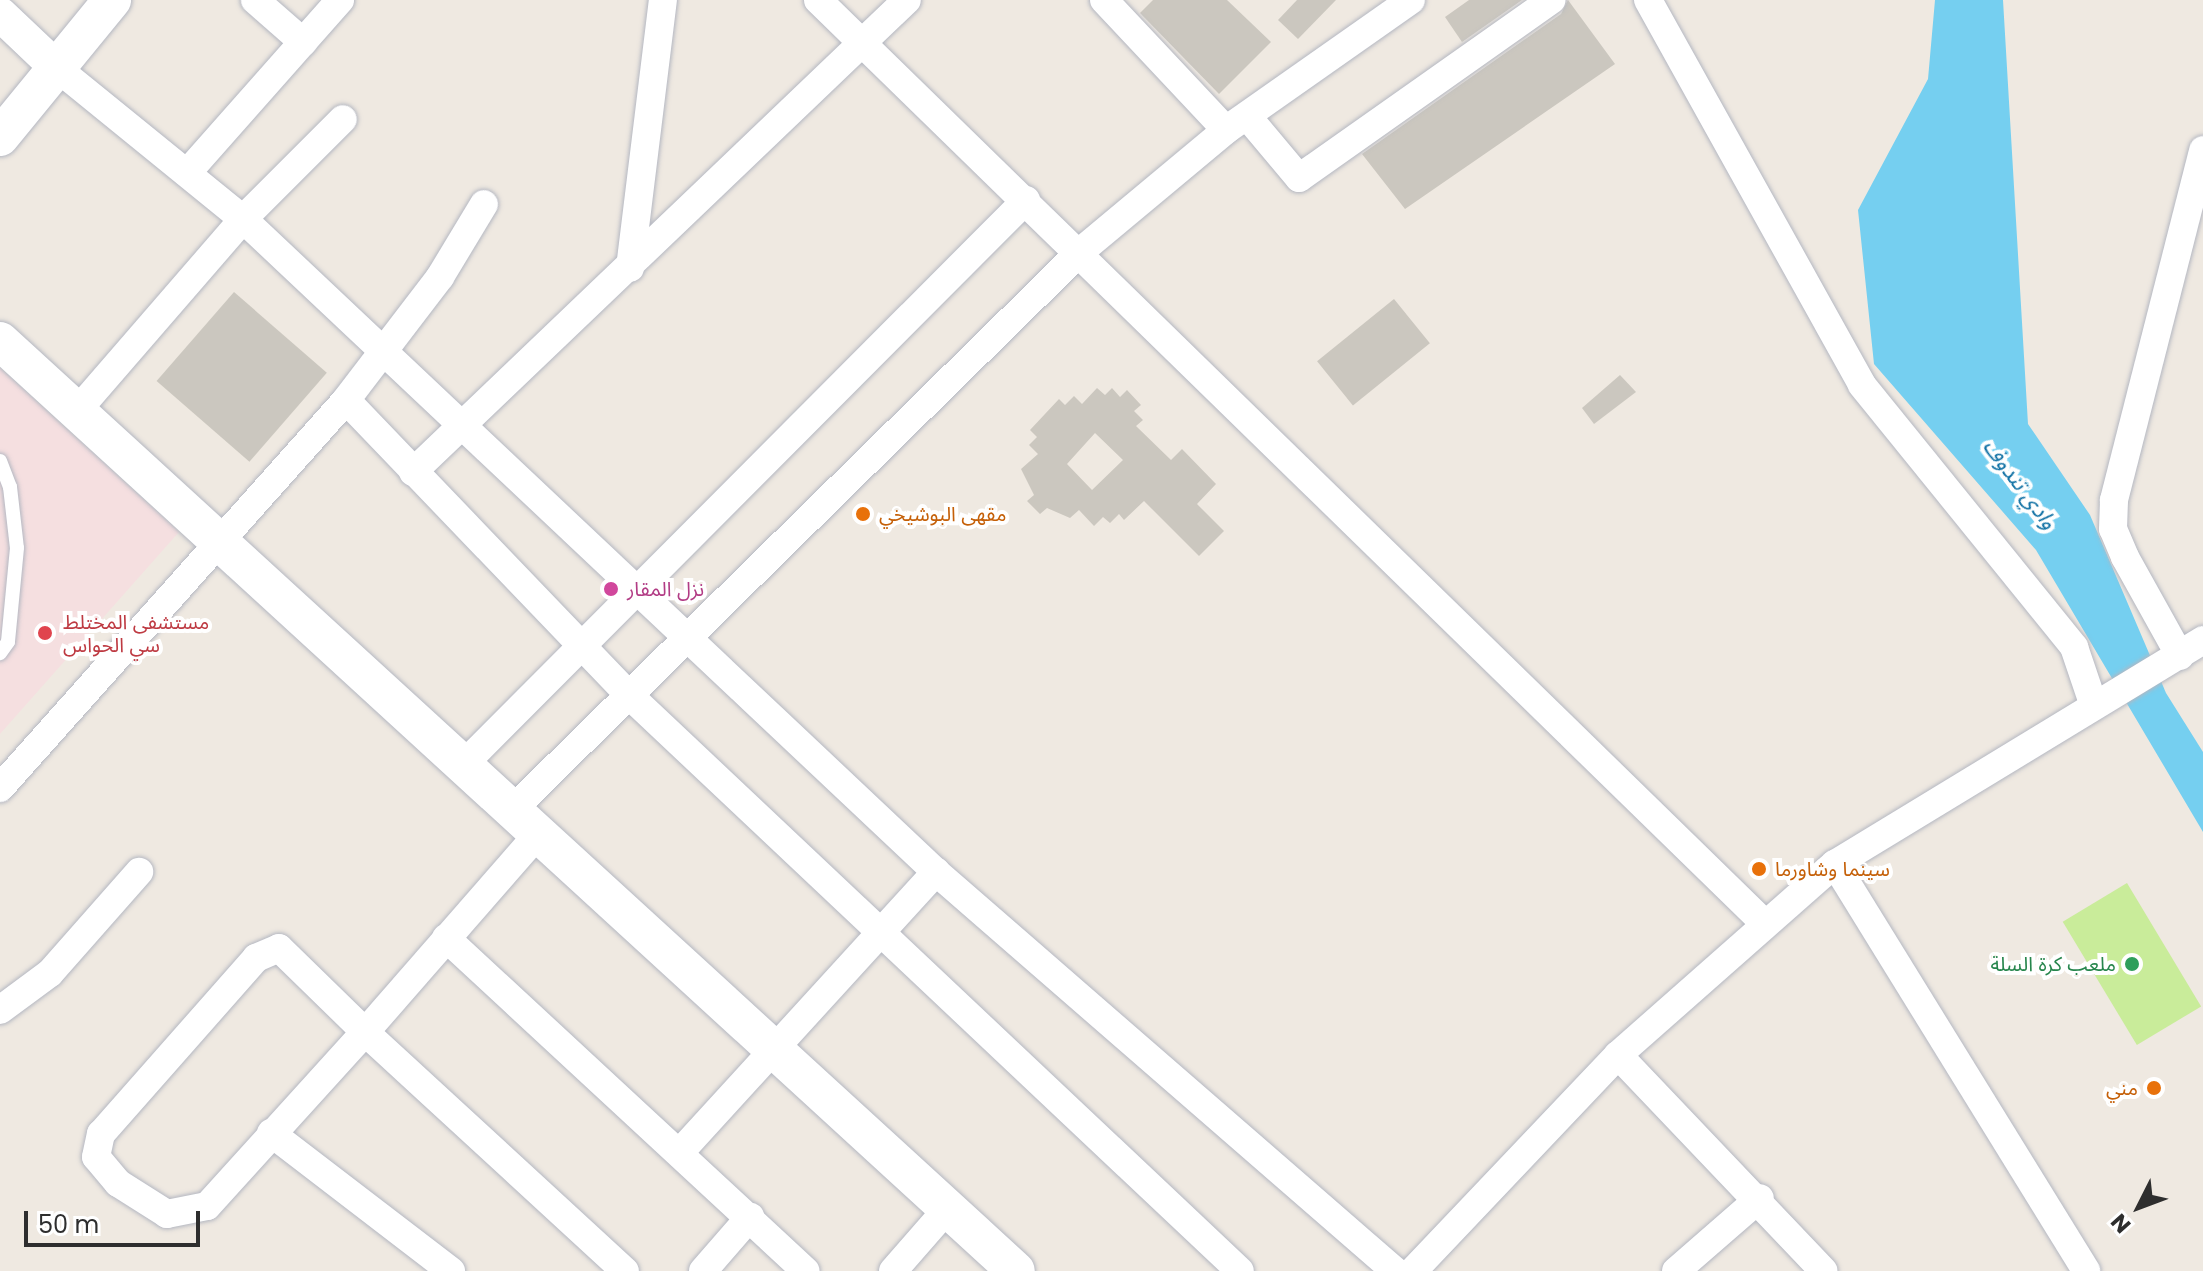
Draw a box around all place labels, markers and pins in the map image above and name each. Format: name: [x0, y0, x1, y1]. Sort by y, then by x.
place label: مقهى البوشيخي: [879, 502, 1006, 526]
marker: مقهى البوشيخي: [854, 505, 872, 523]
place label: نزل المقار: [627, 577, 704, 601]
marker: نزل المقار: [602, 580, 620, 598]
place label: مستشفى المختلط سي الحواس: [63, 610, 209, 657]
marker: مستشفى المختلط سي الحواس: [34, 622, 56, 644]
place label: سينما وشاورما: [1775, 857, 1890, 881]
marker: سينما وشاورما: [1750, 860, 1768, 878]
place label: ملعب كرة السلة: [1990, 952, 2116, 976]
marker: ملعب كرة السلة: [2123, 955, 2141, 973]
place label: مني: [2106, 1076, 2138, 1100]
marker: مني: [2145, 1079, 2163, 1097]

